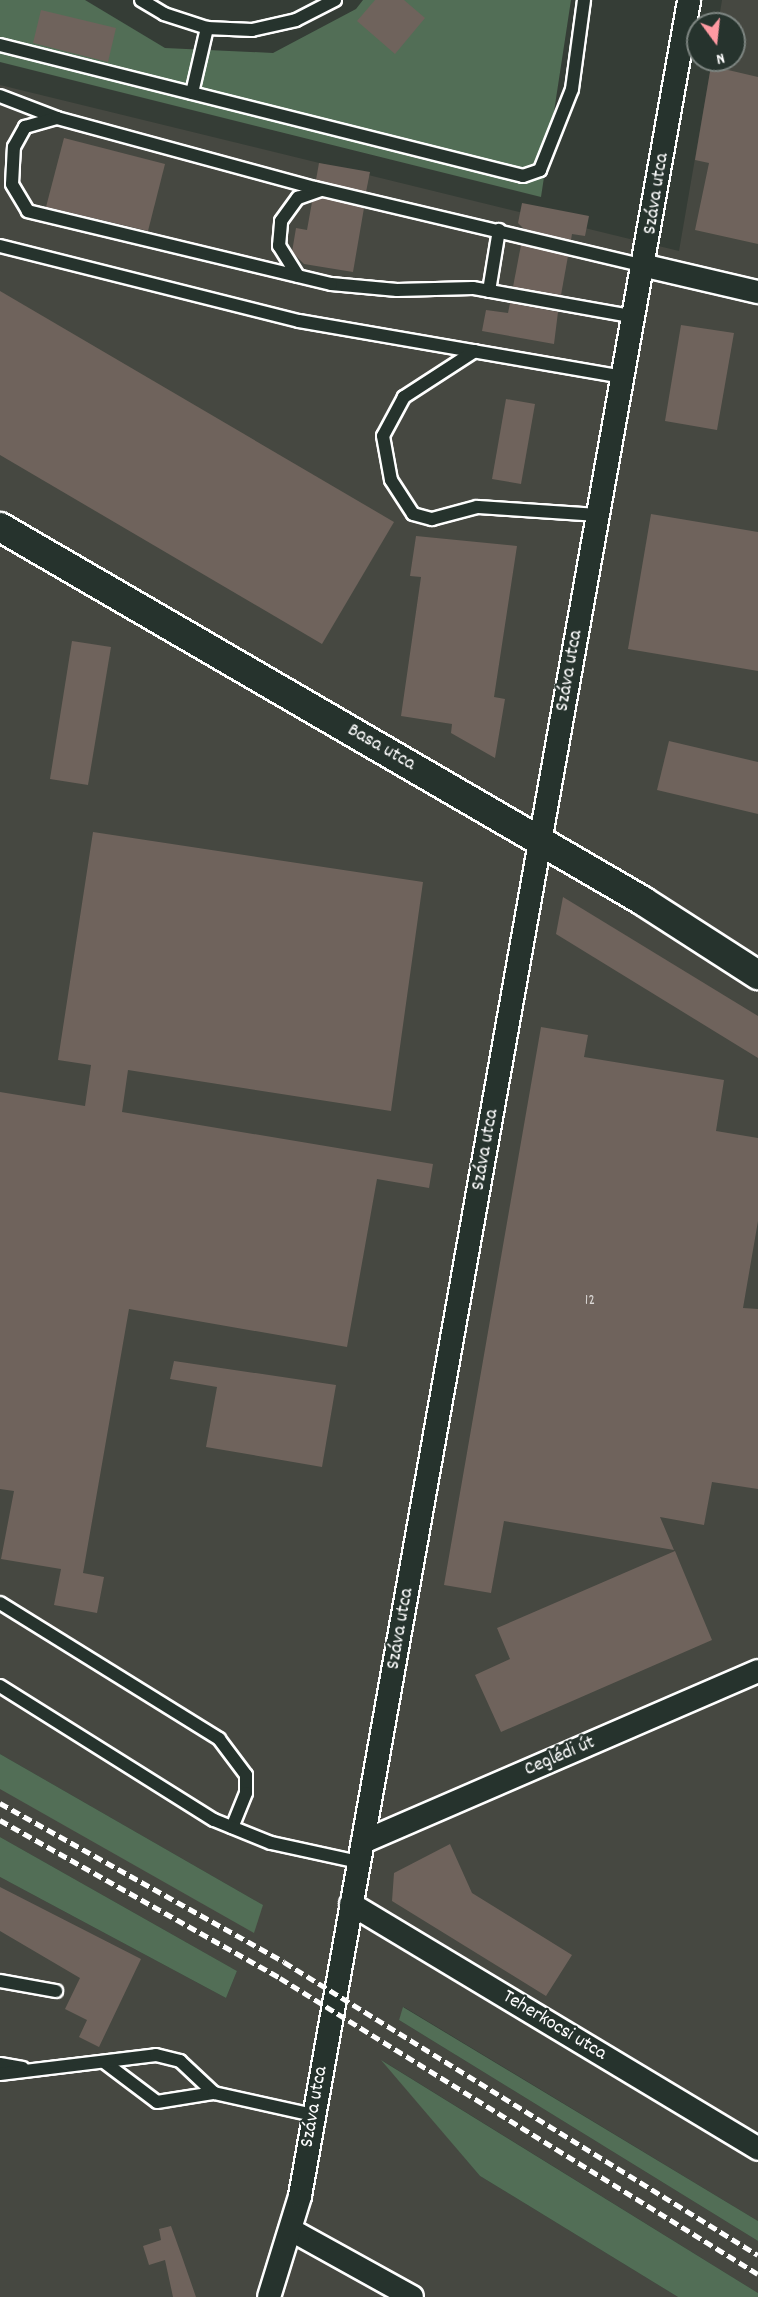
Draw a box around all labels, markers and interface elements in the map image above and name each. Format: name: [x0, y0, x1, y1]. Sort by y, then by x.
north arrow: [686, 12, 746, 72]
text: N: [713, 46, 727, 70]
street label: Száva utca: [639, 152, 675, 236]
street label: Száva utca: [551, 628, 589, 714]
street label: Basa utca: [343, 719, 419, 777]
street label: Száva utca: [467, 1107, 505, 1193]
house number: 12: [585, 1291, 595, 1311]
street label: Száva utca: [382, 1586, 420, 1672]
street label: Ceglédi út: [521, 1731, 599, 1783]
street label: Teherkocsi utca: [498, 1985, 610, 2067]
street label: Száva utca: [296, 2064, 334, 2150]

